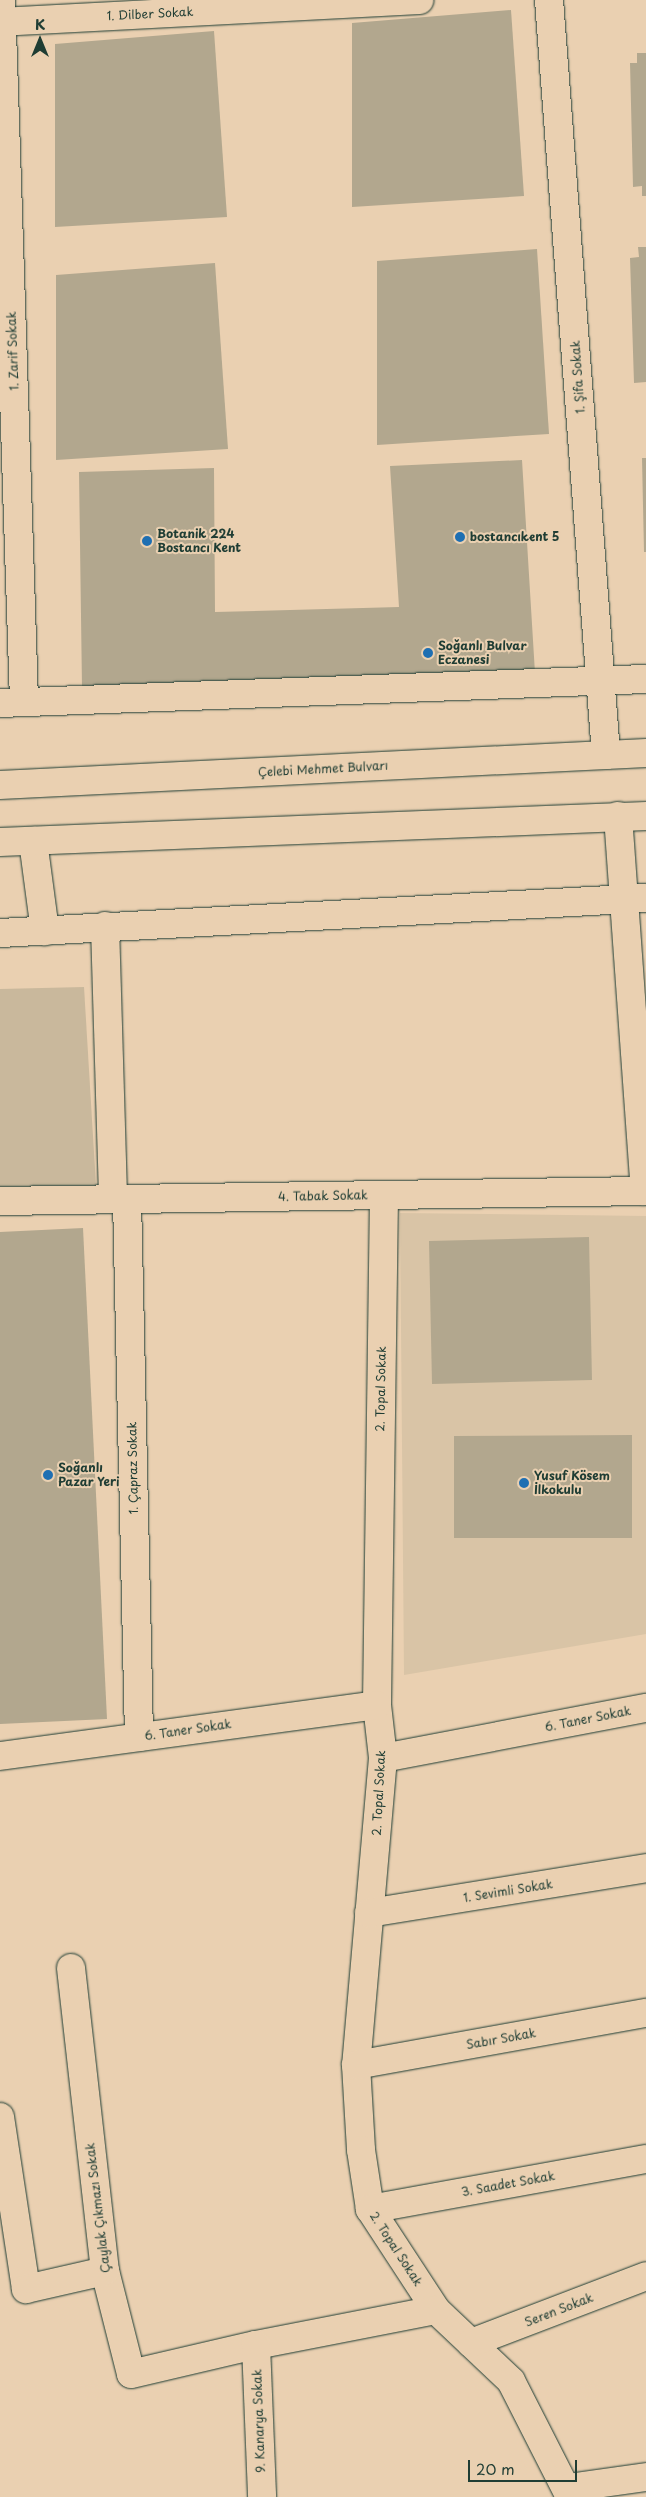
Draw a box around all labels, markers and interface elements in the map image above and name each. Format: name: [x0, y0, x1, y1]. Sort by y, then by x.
street label: 1. Dilber Sokak: [106, 5, 194, 23]
text: K: [35, 14, 45, 35]
north arrow: [15, 15, 65, 65]
street label: 1. Zarif Sokak: [4, 310, 22, 392]
street label: 1. Şifa Sokak: [568, 339, 588, 415]
place label: Botanik 224 Bostancı Kent: [157, 527, 243, 555]
place label: bostancıkent 5: [470, 530, 560, 544]
marker: bostancıkent 5: [454, 531, 466, 543]
marker: Botanik 224 Bostancı Kent: [141, 535, 153, 547]
place label: Soğanlı Bulvar Eczanesi: [438, 639, 527, 667]
marker: Soğanlı Bulvar Eczanesi: [422, 647, 434, 659]
street label: Çelebi Mehmet Bulvarı: [257, 758, 389, 780]
street label: 4. Tabak Sokak: [277, 1188, 369, 1204]
street label: 2. Topal Sokak: [373, 1346, 389, 1432]
street label: 1. Çapraz Sokak: [125, 1421, 141, 1515]
place label: Soğanlı Pazar Yeri: [58, 1461, 121, 1489]
marker: Soğanlı Pazar Yeri: [42, 1469, 54, 1481]
place label: Yusuf Kösem İlkokulu: [534, 1469, 611, 1497]
marker: Yusuf Kösem İlkokulu: [518, 1477, 530, 1489]
street label: 6. Taner Sokak: [543, 1703, 633, 1735]
street label: 6. Taner Sokak: [143, 1717, 233, 1743]
street label: 2. Topal Sokak: [370, 1749, 388, 1837]
street label: 1. Sevimli Sokak: [461, 1877, 555, 1905]
street label: Sabır Sokak: [465, 2026, 537, 2052]
street label: Çaylak Çıkmazı Sokak: [83, 2142, 113, 2274]
street label: 3. Saadet Sokak: [460, 2169, 556, 2199]
street label: 2. Topal Sokak: [366, 2209, 426, 2289]
street label: Seren Sokak: [522, 2290, 596, 2330]
street label: 9. Kanarya Sokak: [250, 2369, 268, 2473]
scale bar: [471, 2450, 580, 2482]
text: 20 m: [476, 2457, 515, 2480]

